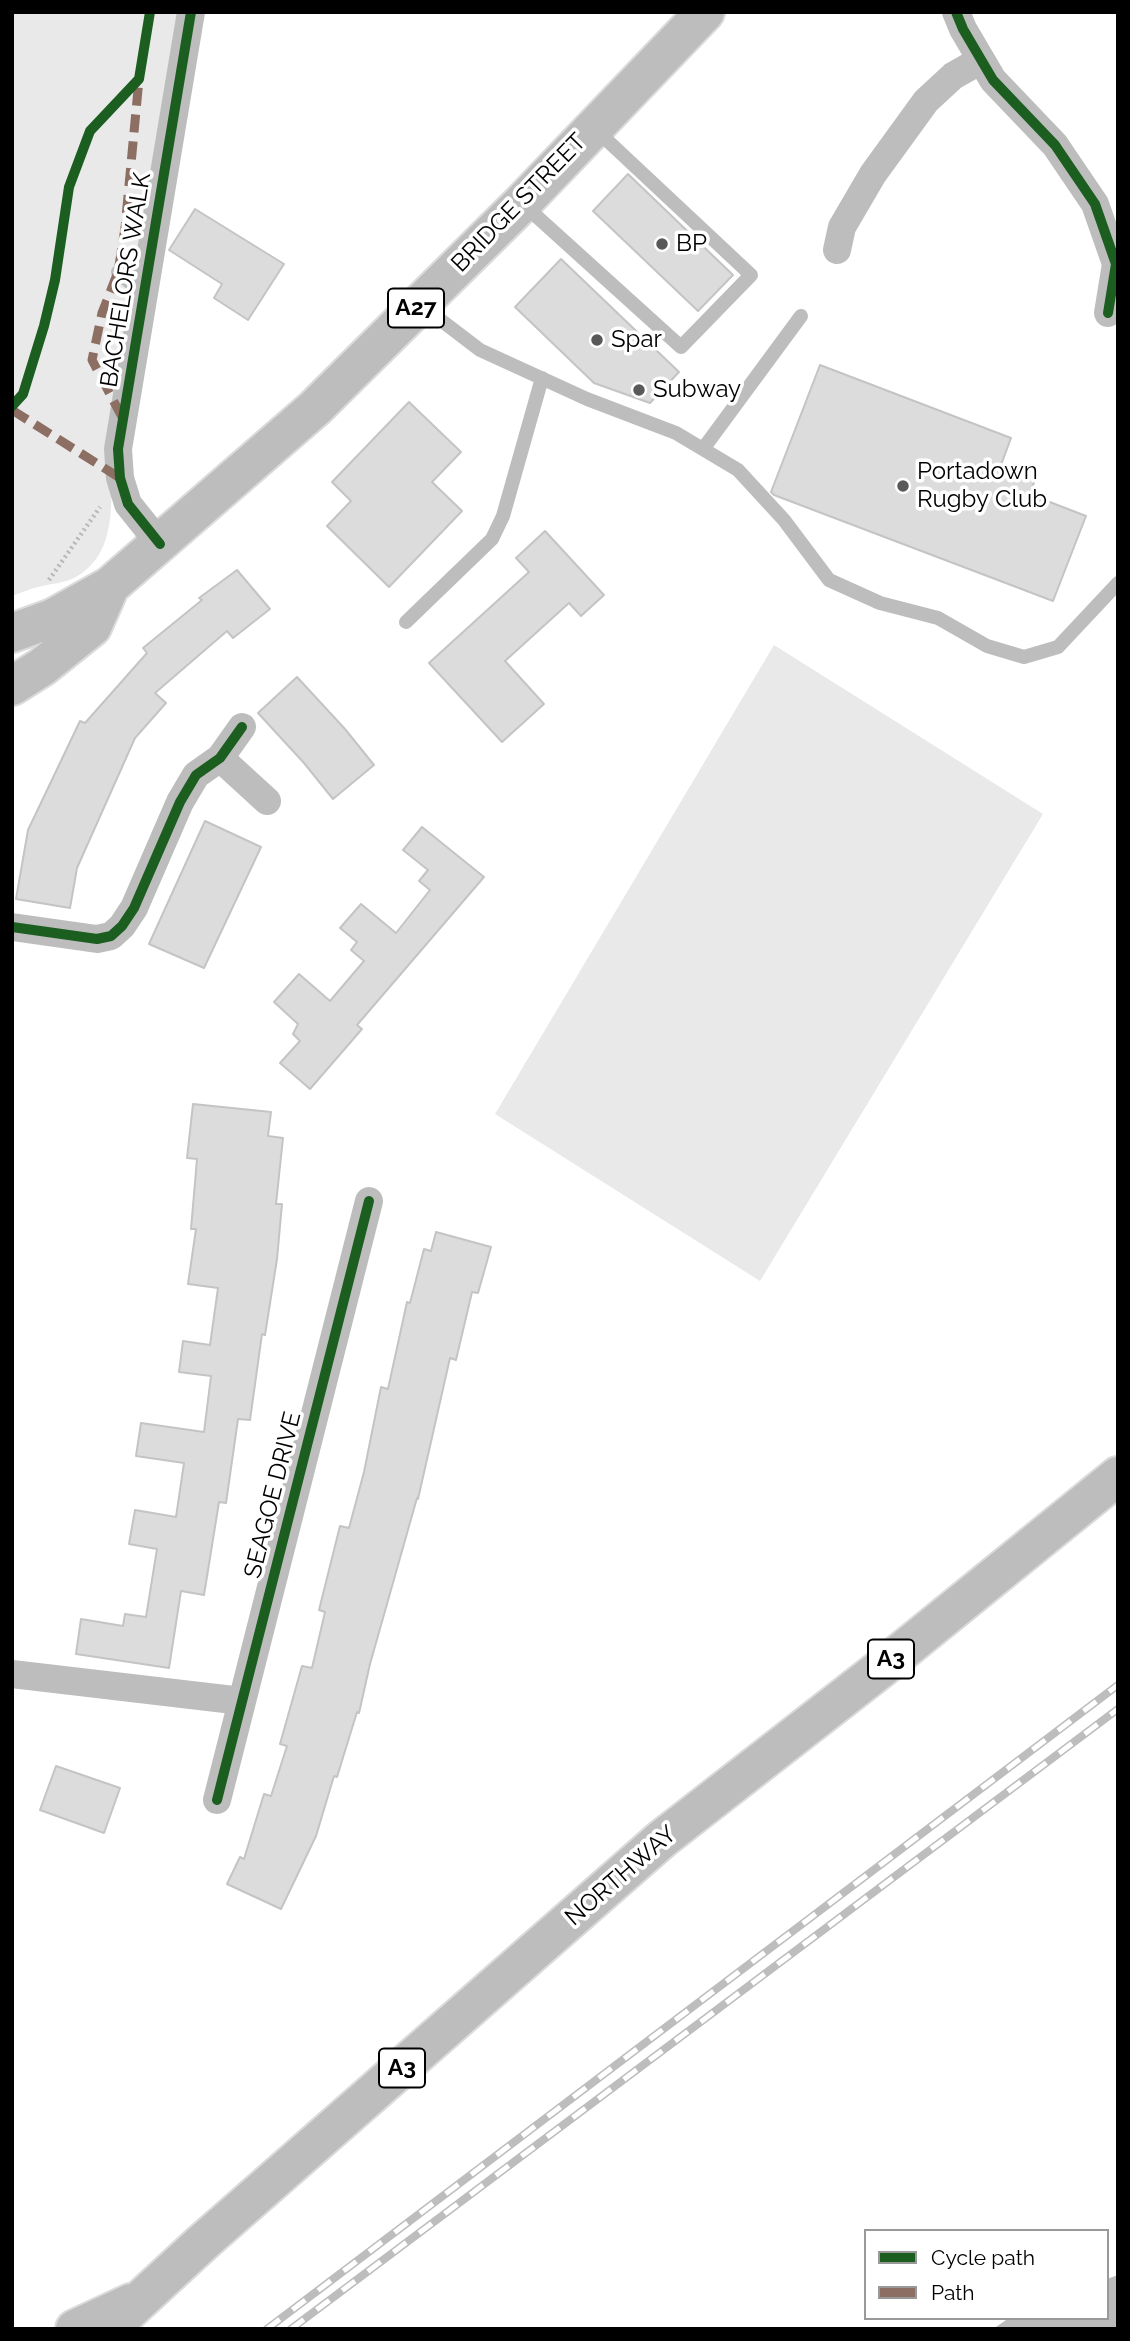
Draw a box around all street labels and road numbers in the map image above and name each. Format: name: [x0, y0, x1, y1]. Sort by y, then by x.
street label: BRIDGE STREET: [446, 128, 592, 278]
street label: BACHELORS WALK: [95, 171, 157, 389]
road number: A27: [388, 288, 444, 328]
street label: SEAGOE DRIVE: [238, 1409, 308, 1581]
road number: A3: [868, 1640, 914, 1678]
street label: NORTHWAY: [559, 1820, 683, 1932]
road number: A3: [379, 2048, 425, 2088]

